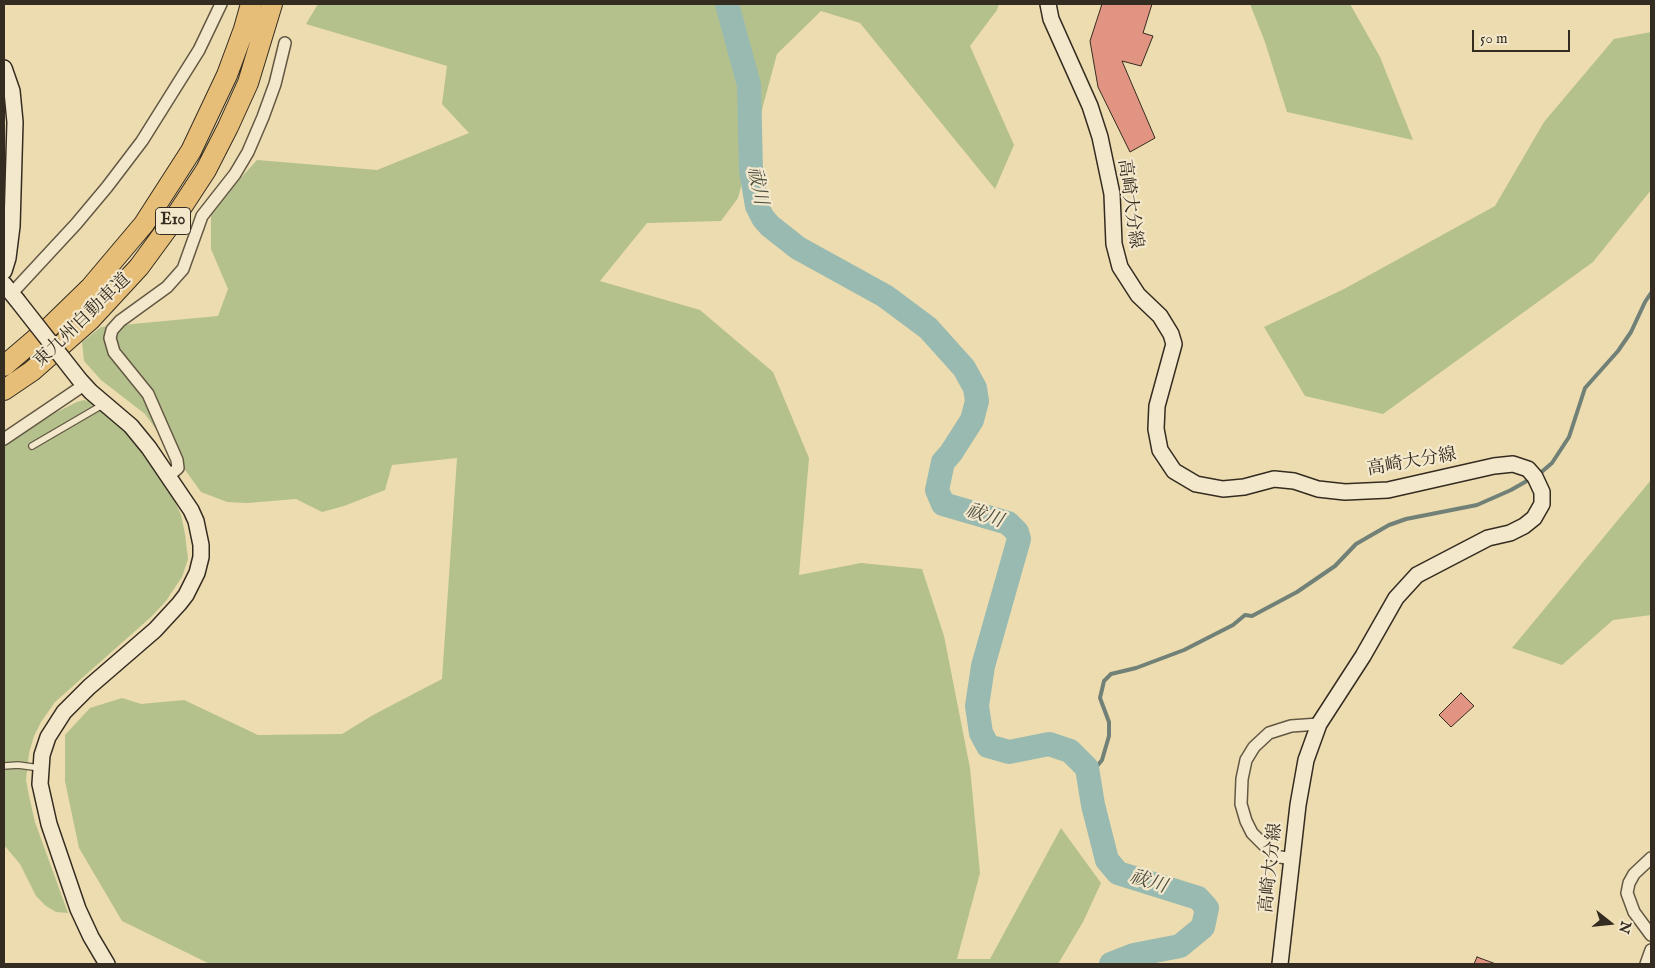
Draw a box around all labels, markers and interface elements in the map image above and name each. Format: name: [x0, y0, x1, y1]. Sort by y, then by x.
scale bar: [1475, 20, 1572, 52]
text: 50 m: [1480, 29, 1508, 48]
street label: 高崎大分線: [1112, 158, 1146, 250]
water label: 祓川: [741, 165, 771, 207]
road number: E10: [156, 208, 190, 235]
street label: 東九州自動車道: [30, 269, 136, 373]
street label: 高崎大分線: [1366, 445, 1458, 481]
water label: 祓川: [962, 500, 1006, 534]
street label: 高崎大分線: [1257, 822, 1287, 914]
water label: 祓川: [1126, 867, 1170, 899]
north arrow: [1585, 898, 1635, 948]
text: N: [1614, 919, 1635, 935]

